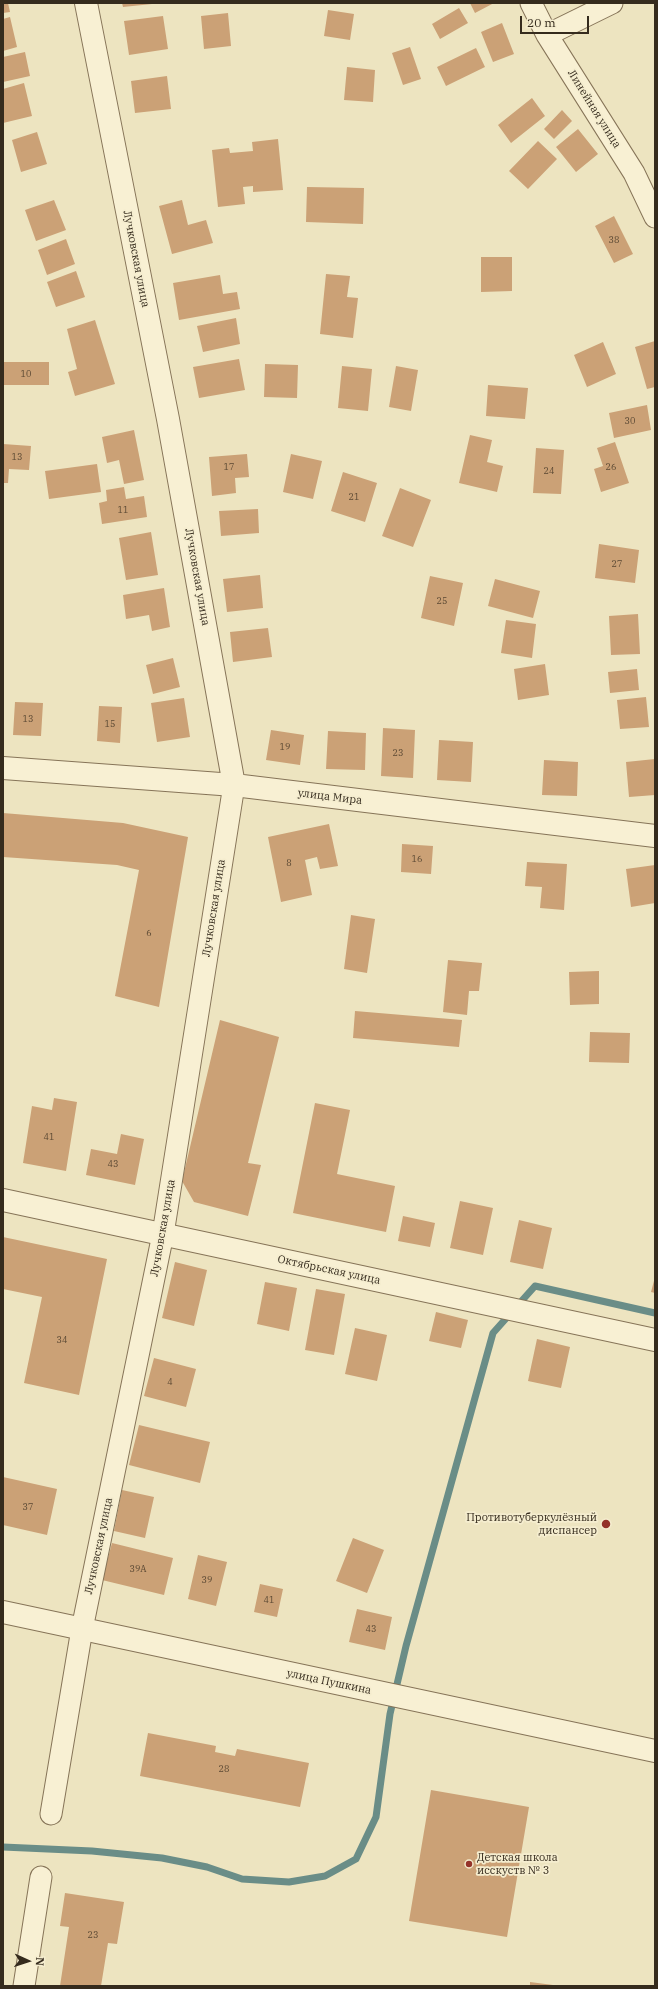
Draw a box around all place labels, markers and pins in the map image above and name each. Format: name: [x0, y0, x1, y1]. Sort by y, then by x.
place label: Противотуберкулёзный диспансер: [466, 1511, 597, 1537]
marker: Противотуберкулёзный диспансер: [600, 1518, 612, 1530]
place label: Детская школа исскуств № 3: [477, 1851, 558, 1877]
marker: Детская школа исскуств № 3: [464, 1859, 474, 1869]

